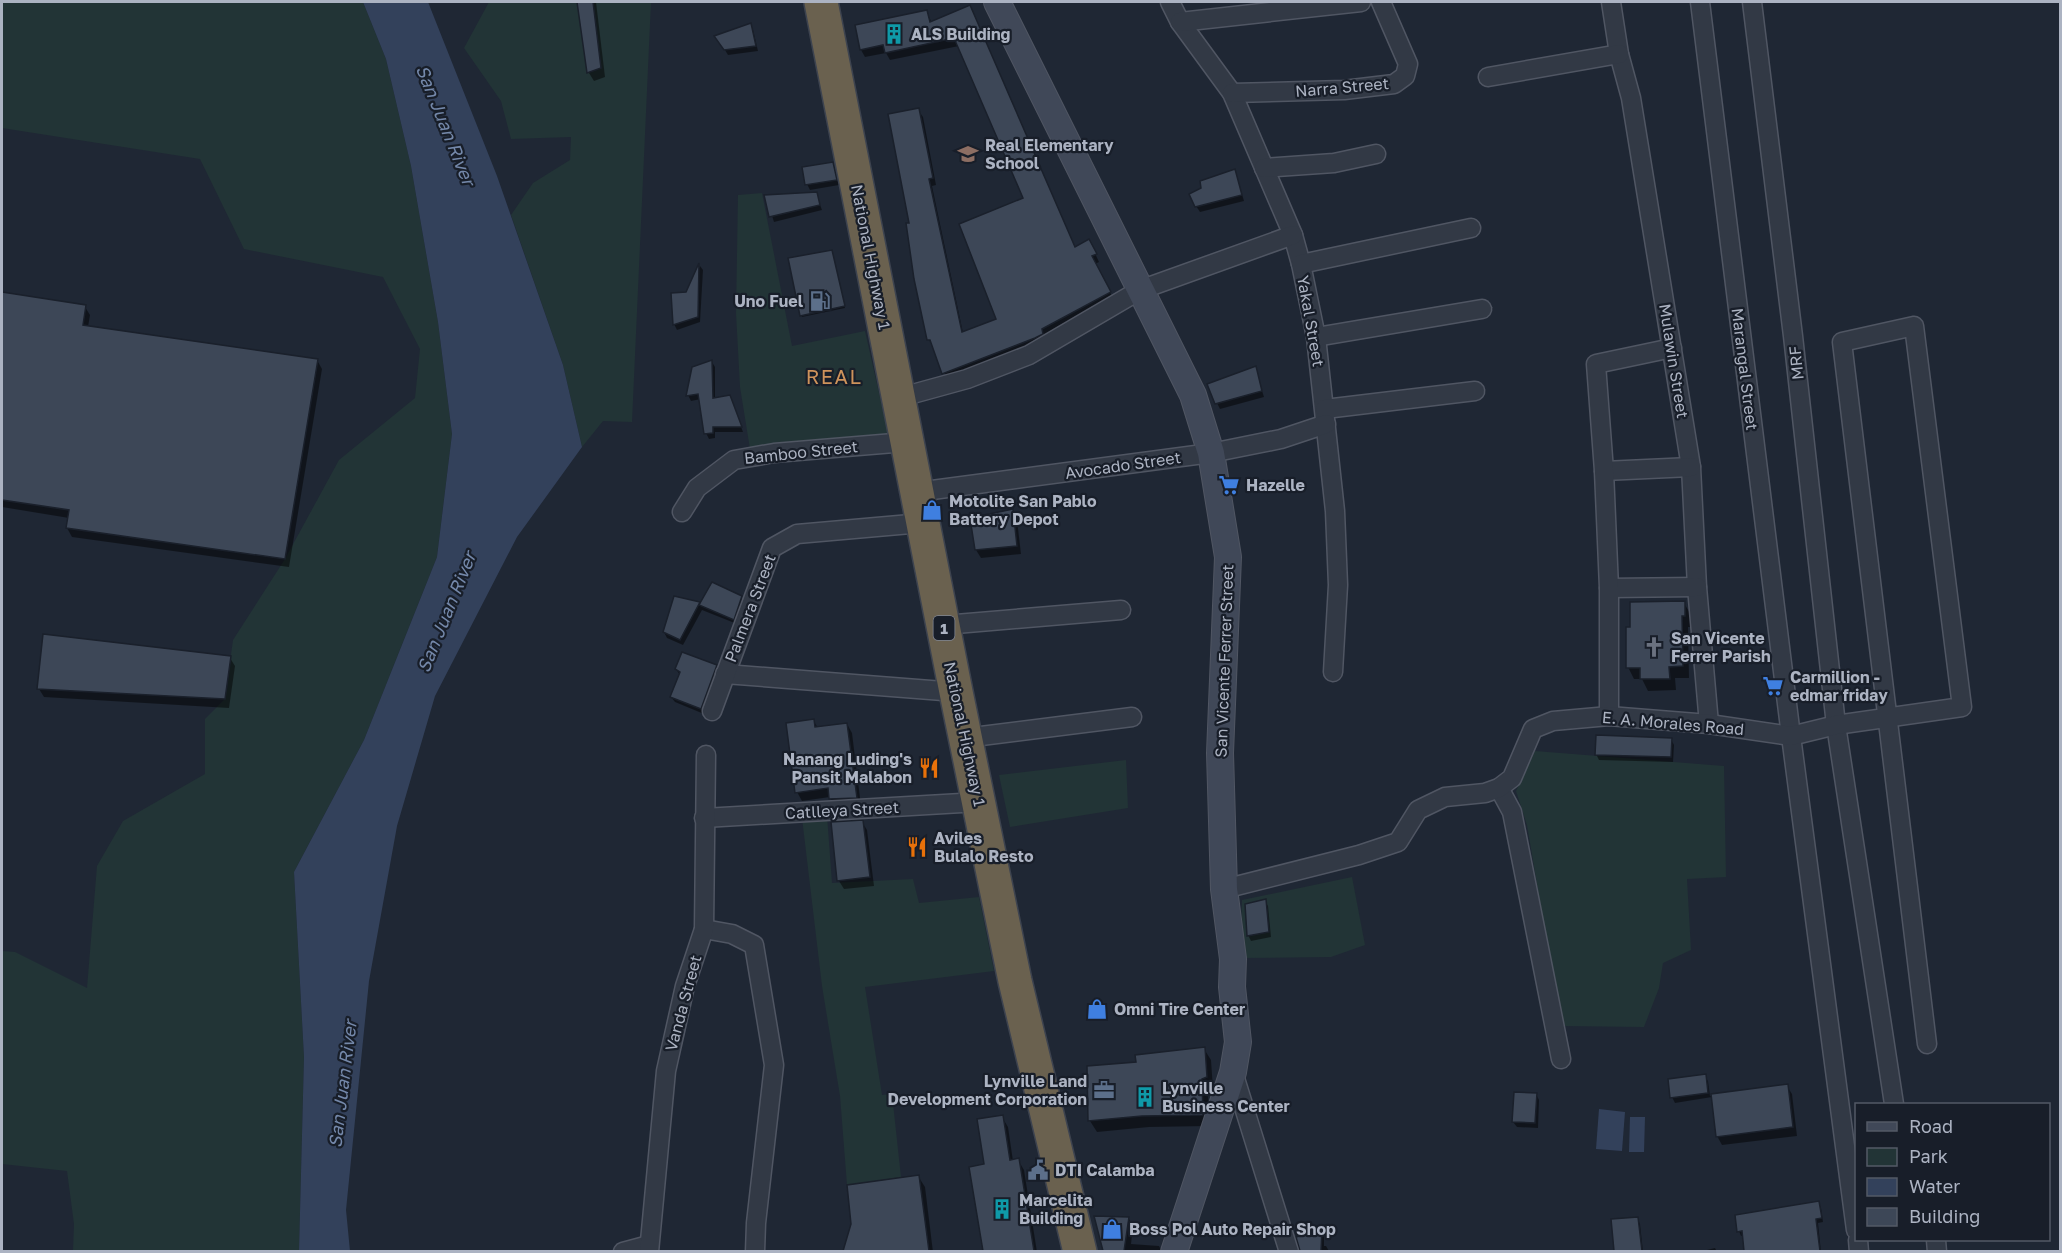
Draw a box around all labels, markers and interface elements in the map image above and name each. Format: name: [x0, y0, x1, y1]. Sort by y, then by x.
building icon: ALS Building: [882, 22, 906, 46]
place label: ALS Building: [911, 24, 1011, 44]
water label: San Juan River: [412, 61, 481, 191]
street label: Narra Street: [1294, 73, 1390, 101]
place label: Real Elementary School: [985, 135, 1114, 173]
school or university icon: Real Elementary School: [956, 142, 980, 166]
street label: National Highway 1: [847, 183, 895, 331]
street label: Yakal Street: [1293, 274, 1329, 368]
fuel station icon: Uno Fuel: [808, 289, 832, 313]
place label: Uno Fuel: [734, 291, 804, 311]
street label: Mulawin Street: [1655, 302, 1693, 420]
street label: Marangal Street: [1728, 307, 1762, 431]
street label: MRF: [1784, 345, 1808, 381]
district label: REAL: [806, 364, 862, 388]
street label: Bamboo Street: [743, 436, 859, 468]
street label: Avocado Street: [1064, 447, 1182, 483]
supermarket icon: Hazelle: [1217, 473, 1241, 497]
place label: Hazelle: [1246, 475, 1305, 495]
place label: Motolite San Pablo Battery Depot: [949, 491, 1097, 529]
shop icon: Motolite San Pablo Battery Depot: [920, 498, 944, 522]
water label: San Juan River: [412, 546, 481, 676]
street label: Palmera Street: [720, 551, 780, 665]
street label: San Vicente Ferrer Street: [1211, 564, 1237, 758]
road number: 1: [934, 616, 954, 640]
place label: San Vicente Ferrer Parish: [1671, 628, 1771, 666]
church icon: San Vicente Ferrer Parish: [1642, 635, 1666, 659]
street label: National Highway 1: [940, 660, 990, 808]
place label: Carmillion - edmar friday: [1790, 667, 1888, 705]
supermarket icon: Carmillion - edmar friday: [1761, 674, 1785, 698]
street label: E. A. Morales Road: [1601, 707, 1745, 739]
place label: Nanang Luding's Pansit Malabon: [783, 749, 912, 787]
restaurant icon: Nanang Luding's Pansit Malabon: [917, 756, 941, 780]
street label: Catlleya Street: [785, 797, 899, 823]
place label: Aviles Bulalo Resto: [934, 828, 1034, 866]
restaurant icon: Aviles Bulalo Resto: [905, 835, 929, 859]
street label: Vanda Street: [661, 953, 705, 1053]
shop icon: Omni Tire Center: [1085, 997, 1109, 1021]
place label: Omni Tire Center: [1114, 999, 1245, 1019]
water label: San Juan River: [323, 1016, 361, 1149]
place label: Lynville Land Development Corporation: [887, 1071, 1087, 1109]
office icon: Lynville Land Development Corporation: [1092, 1078, 1116, 1102]
place label: Lynville Business Center: [1162, 1078, 1290, 1116]
building icon: Lynville Business Center: [1133, 1085, 1157, 1109]
legend: [1855, 1103, 2050, 1241]
text: Road: [1909, 1115, 1953, 1137]
text: Park: [1909, 1145, 1948, 1167]
public building icon: DTI Calamba: [1026, 1158, 1050, 1182]
place label: DTI Calamba: [1055, 1160, 1155, 1180]
text: Water: [1909, 1175, 1960, 1197]
place label: Marcelita Building: [1019, 1190, 1093, 1228]
building icon: Marcelita Building: [990, 1197, 1014, 1221]
text: Building: [1909, 1205, 1980, 1227]
shop icon: Boss Pol Auto Repair Shop: [1100, 1217, 1124, 1241]
place label: Boss Pol Auto Repair Shop: [1129, 1219, 1336, 1239]

